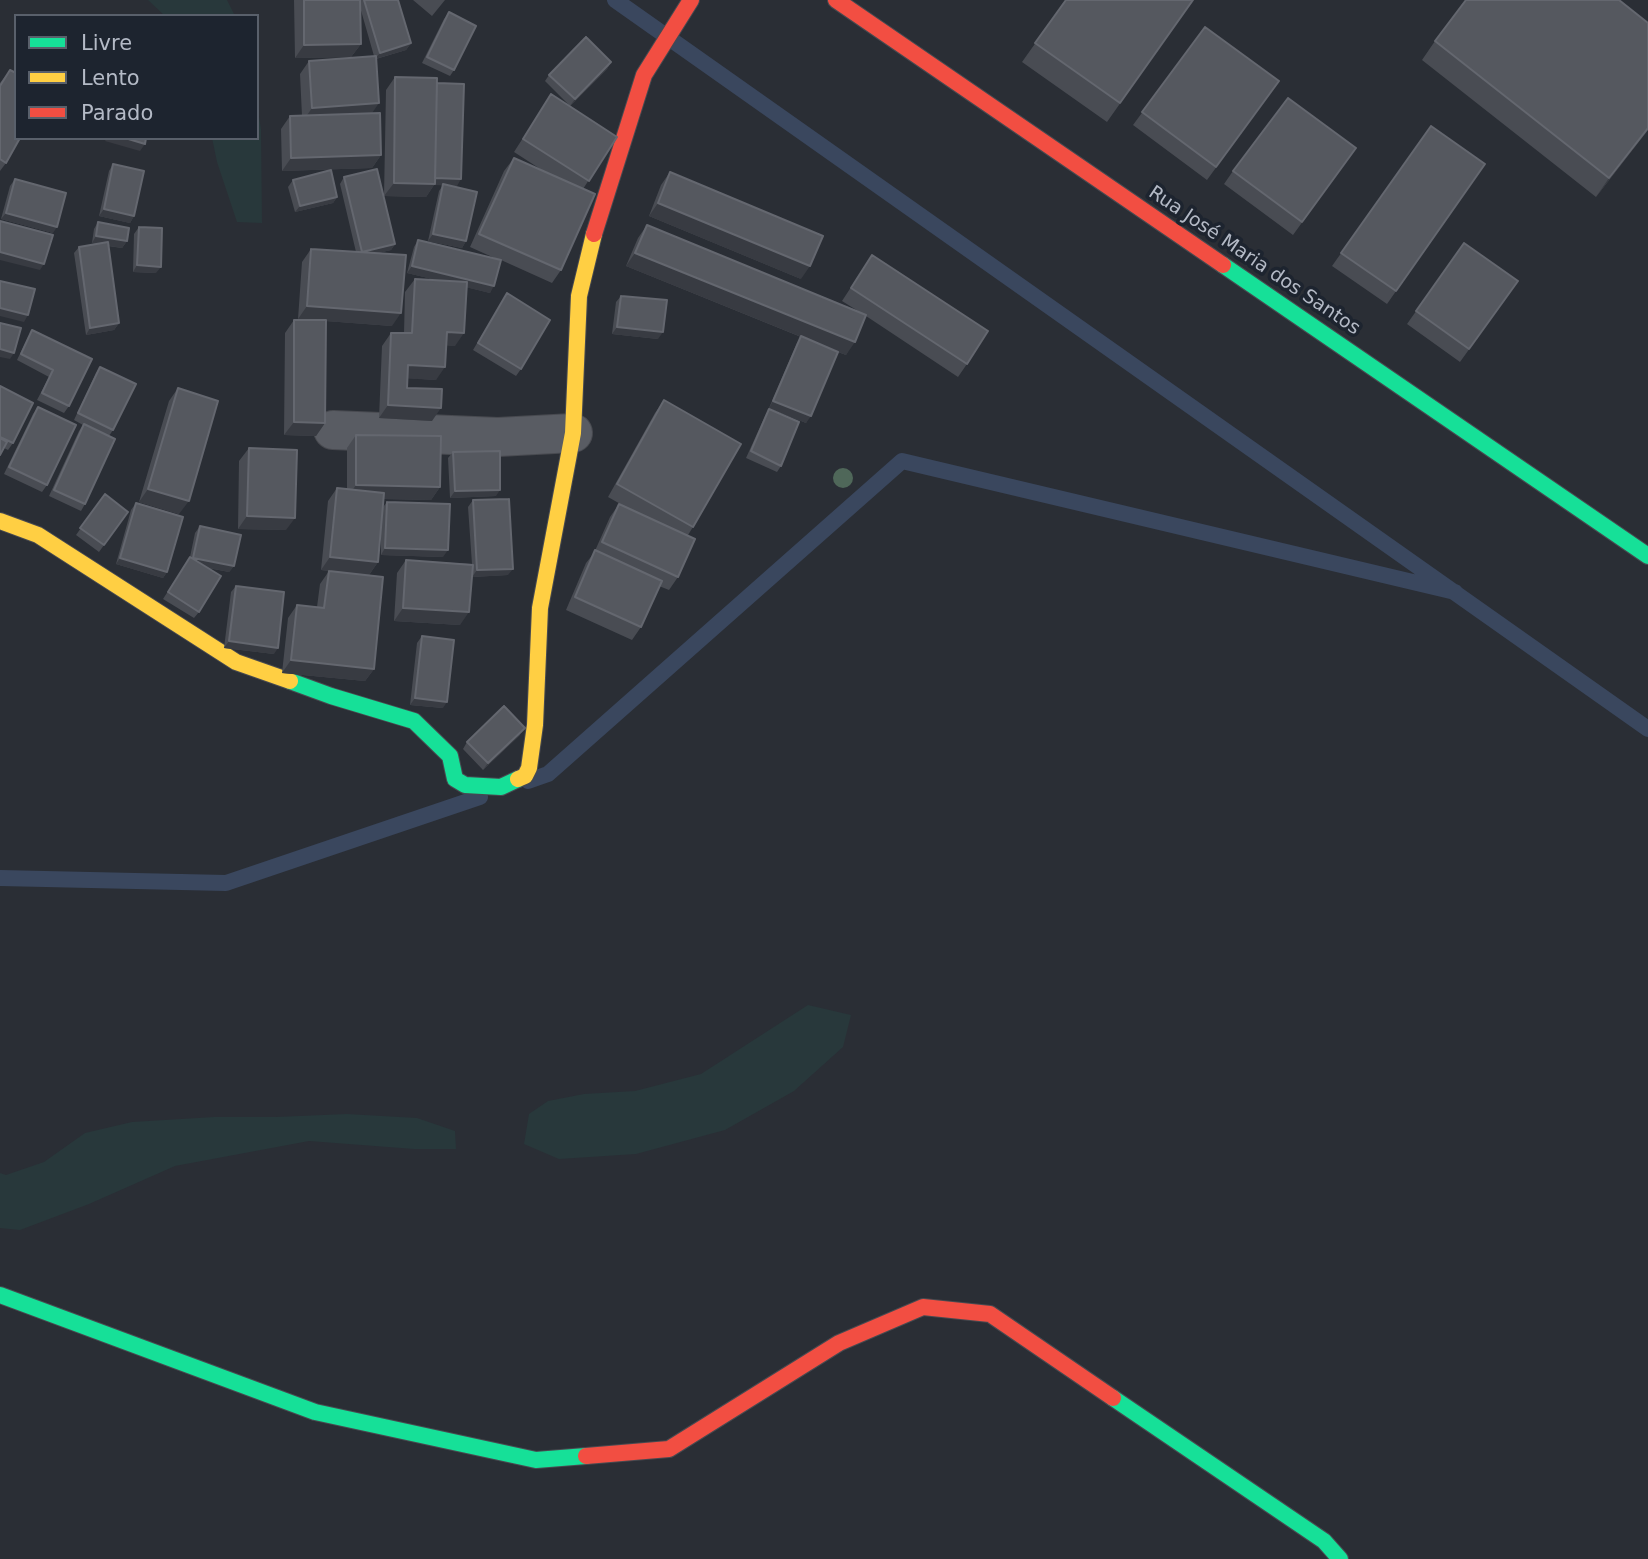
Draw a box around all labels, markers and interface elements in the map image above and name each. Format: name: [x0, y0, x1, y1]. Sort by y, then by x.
legend: [14, 14, 259, 140]
text: Livre: [81, 31, 132, 55]
text: Lento: [81, 66, 140, 90]
text: Parado: [81, 101, 153, 125]
street label: Rua José Maria dos Santos: [1144, 182, 1364, 340]

